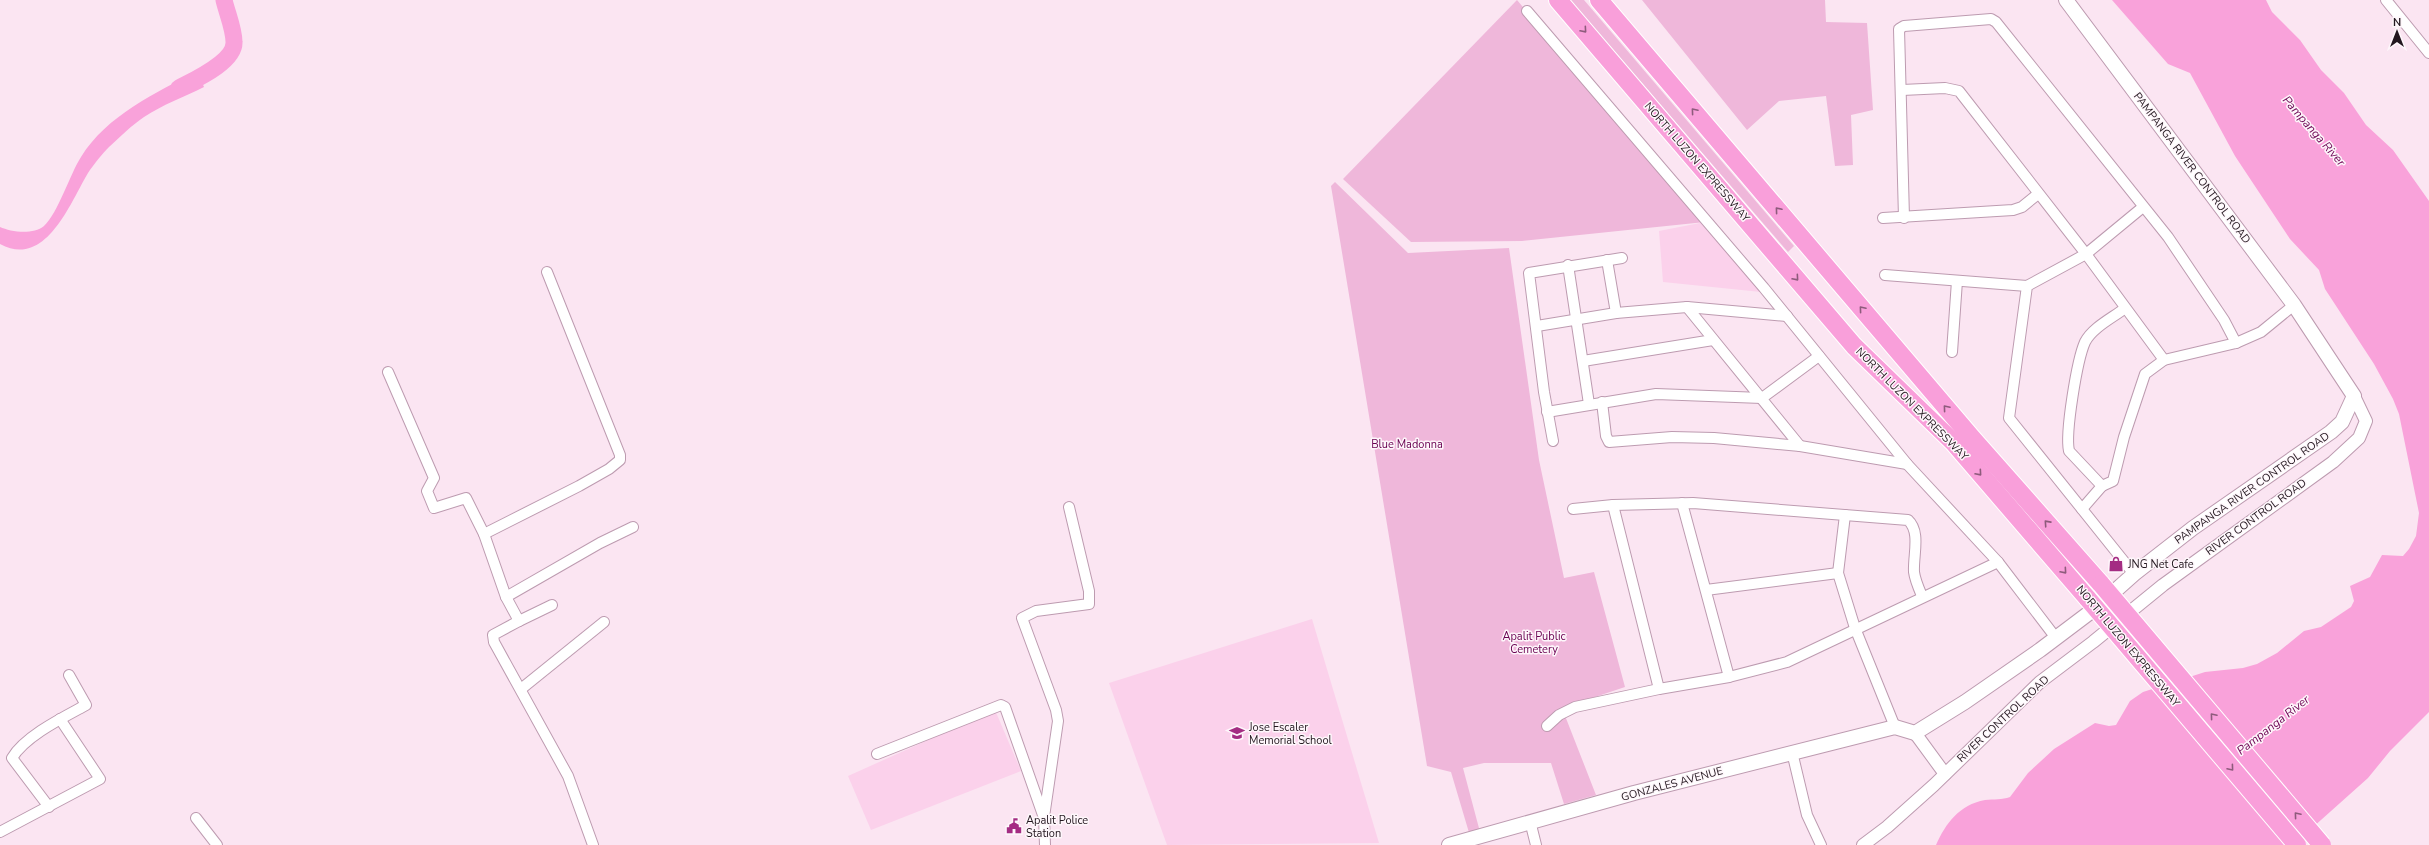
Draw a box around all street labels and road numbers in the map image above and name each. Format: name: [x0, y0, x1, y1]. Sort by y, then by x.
street label: PAMPANGA RIVER CONTROL ROAD: [2130, 89, 2254, 247]
street label: NORTH LUZON EXPRESSWAY: [1641, 99, 1753, 225]
street label: NORTH LUZON EXPRESSWAY: [1852, 344, 1972, 464]
street label: PAMPANGA RIVER CONTROL ROAD: [2172, 429, 2332, 547]
street label: RIVER CONTROL ROAD: [2203, 476, 2309, 558]
street label: NORTH LUZON EXPRESSWAY: [2073, 582, 2183, 710]
street label: RIVER CONTROL ROAD: [1954, 672, 2052, 766]
street label: GONZALES AVENUE: [1619, 763, 1725, 805]

